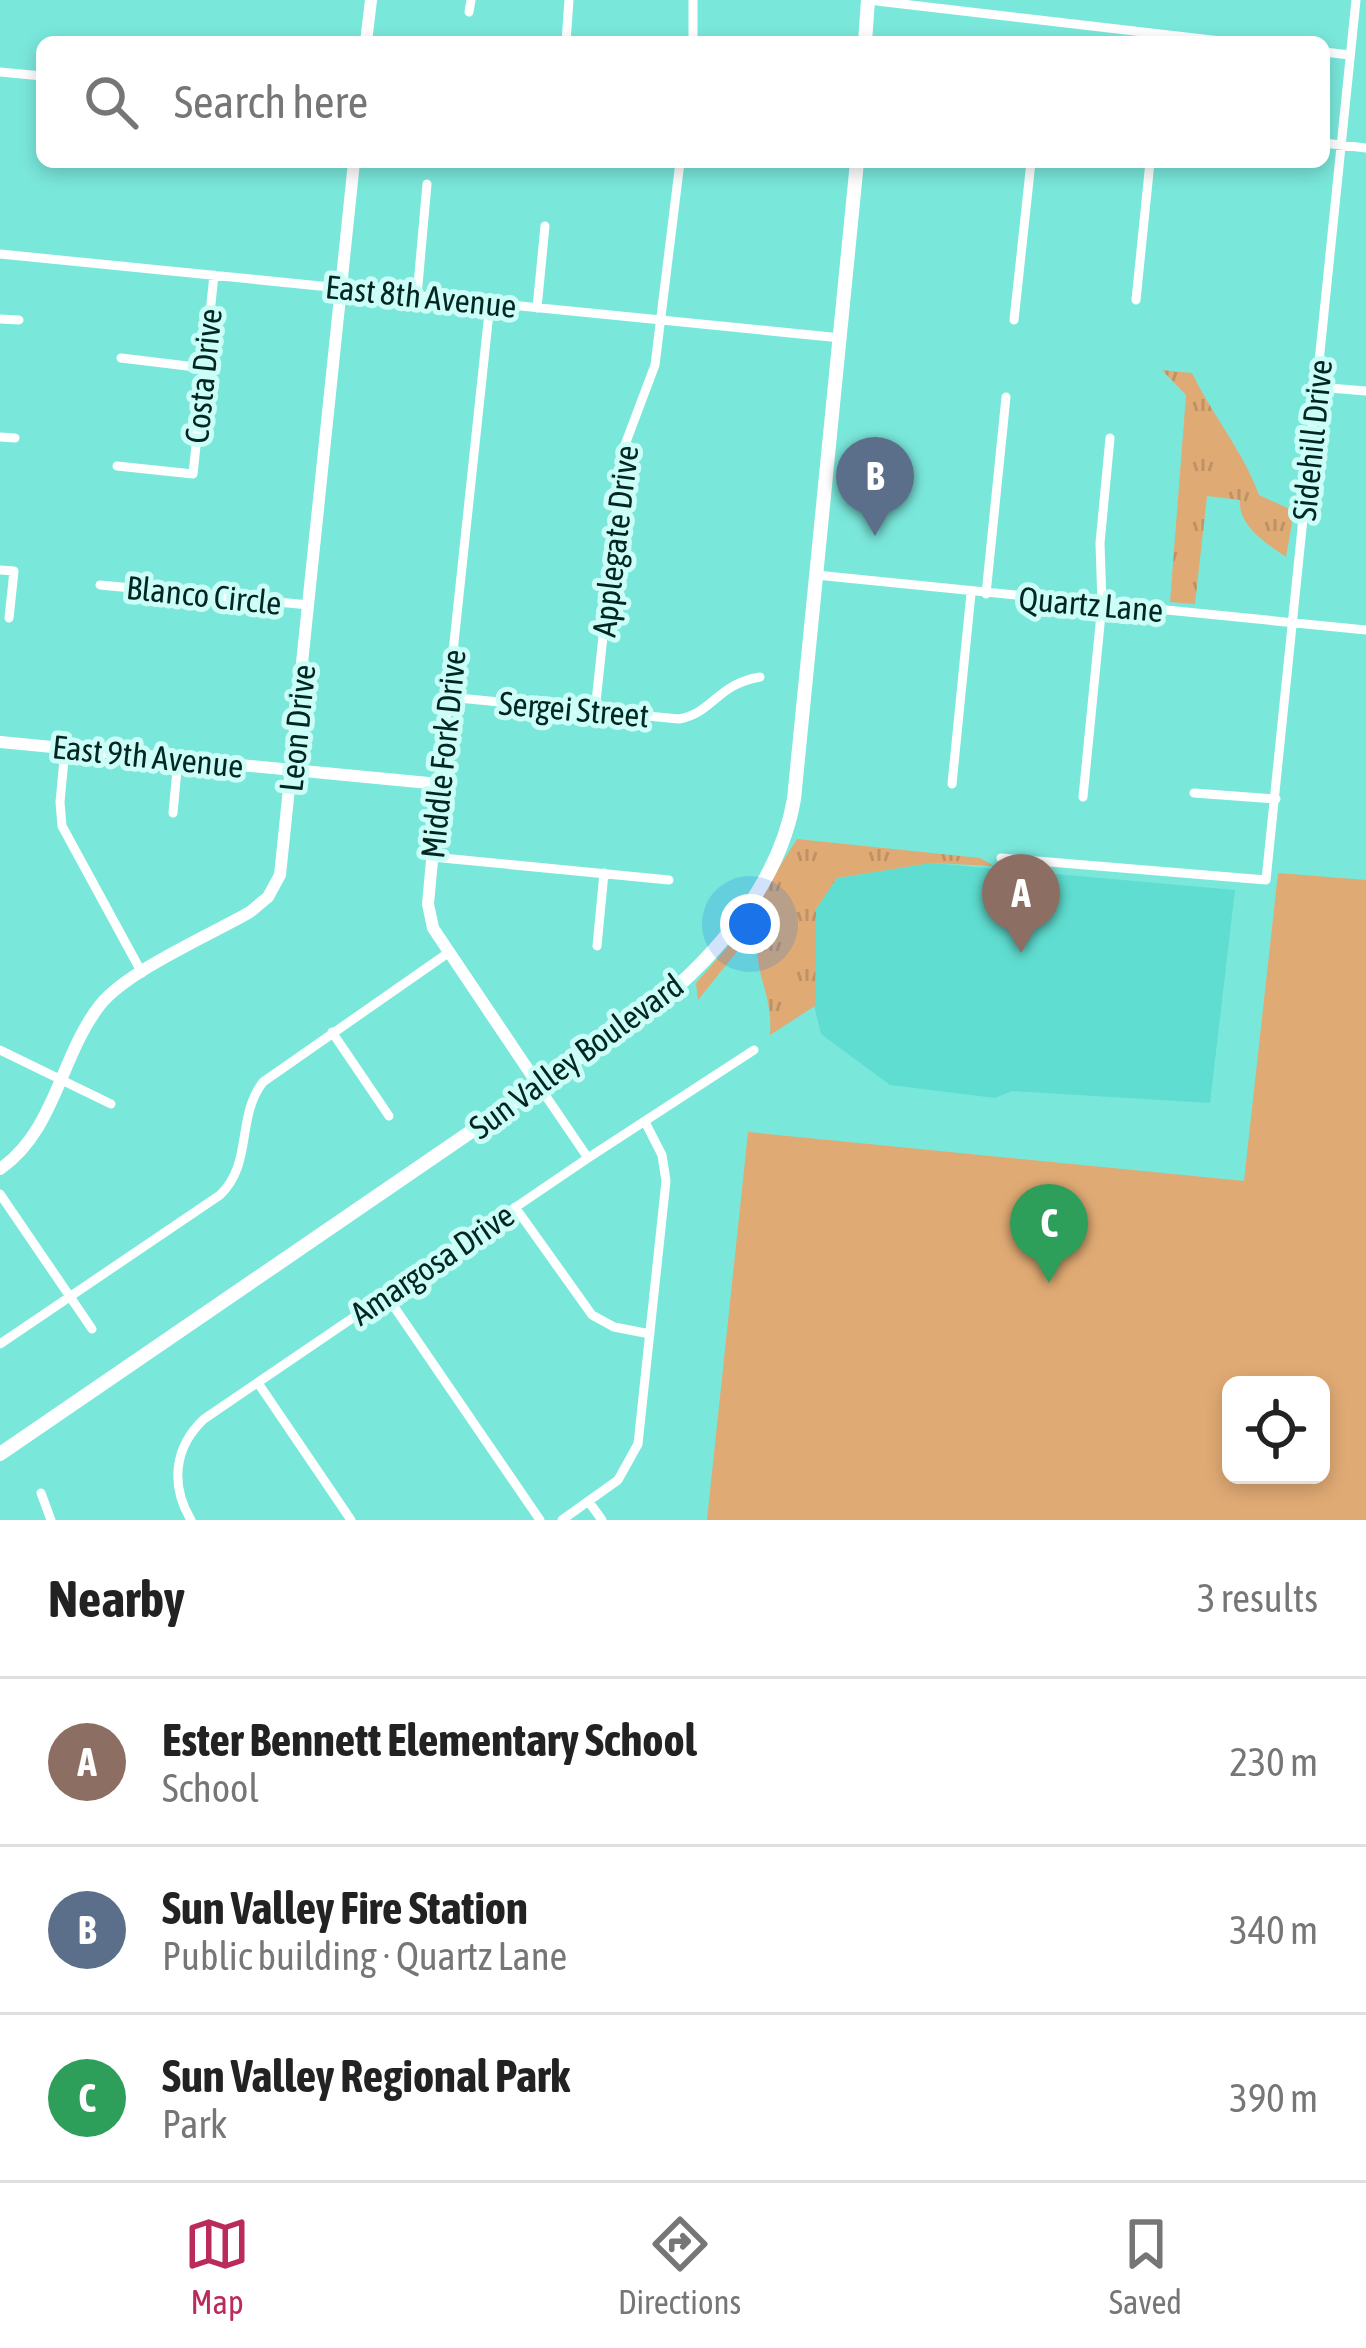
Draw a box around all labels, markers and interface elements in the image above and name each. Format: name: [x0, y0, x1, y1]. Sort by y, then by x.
search box: [36, 36, 1330, 168]
icon: search: [78, 69, 144, 135]
text: Search here: [174, 76, 368, 128]
street label: East 8th Avenue: [324, 267, 518, 325]
street label: Costa Drive: [177, 307, 229, 445]
street label: Sidehill Drive: [1285, 358, 1339, 522]
pin: B: [836, 437, 914, 536]
street label: Applegate Drive: [584, 443, 646, 639]
street label: Blanco Circle: [125, 568, 283, 622]
street label: Quartz Lane: [1017, 579, 1165, 629]
street label: Middle Fork Drive: [413, 648, 473, 860]
street label: Leon Drive: [271, 663, 323, 793]
street label: Sergei Street: [497, 684, 651, 734]
street label: East 9th Avenue: [51, 727, 245, 785]
pin: A: [982, 854, 1060, 953]
your location: [720, 894, 780, 954]
street label: Sun Valley Boulevard: [462, 966, 690, 1146]
pin: C: [1010, 1184, 1088, 1283]
street label: Amargosa Drive: [343, 1196, 521, 1332]
map controls: [1222, 1376, 1330, 1484]
button: locate: [1222, 1376, 1330, 1484]
text: Nearby: [48, 1569, 185, 1628]
text: 3 results: [1197, 1576, 1318, 1620]
text: Ester Bennett Elementary School: [162, 1714, 697, 1766]
text: A: [77, 1740, 97, 1784]
text: 230 m: [1230, 1740, 1318, 1784]
text: School: [162, 1766, 259, 1810]
text: Sun Valley Fire Station: [162, 1882, 528, 1934]
text: B: [78, 1908, 96, 1952]
text: 340 m: [1230, 1908, 1318, 1952]
text: Public building · Quartz Lane: [162, 1934, 567, 1978]
text: Sun Valley Regional Park: [162, 2050, 570, 2102]
text: C: [78, 2076, 96, 2120]
text: 390 m: [1230, 2076, 1318, 2120]
text: Park: [162, 2102, 227, 2146]
tab: Map: [184, 2211, 250, 2321]
tab: Directions: [618, 2211, 741, 2321]
tab: Saved: [1109, 2211, 1182, 2321]

